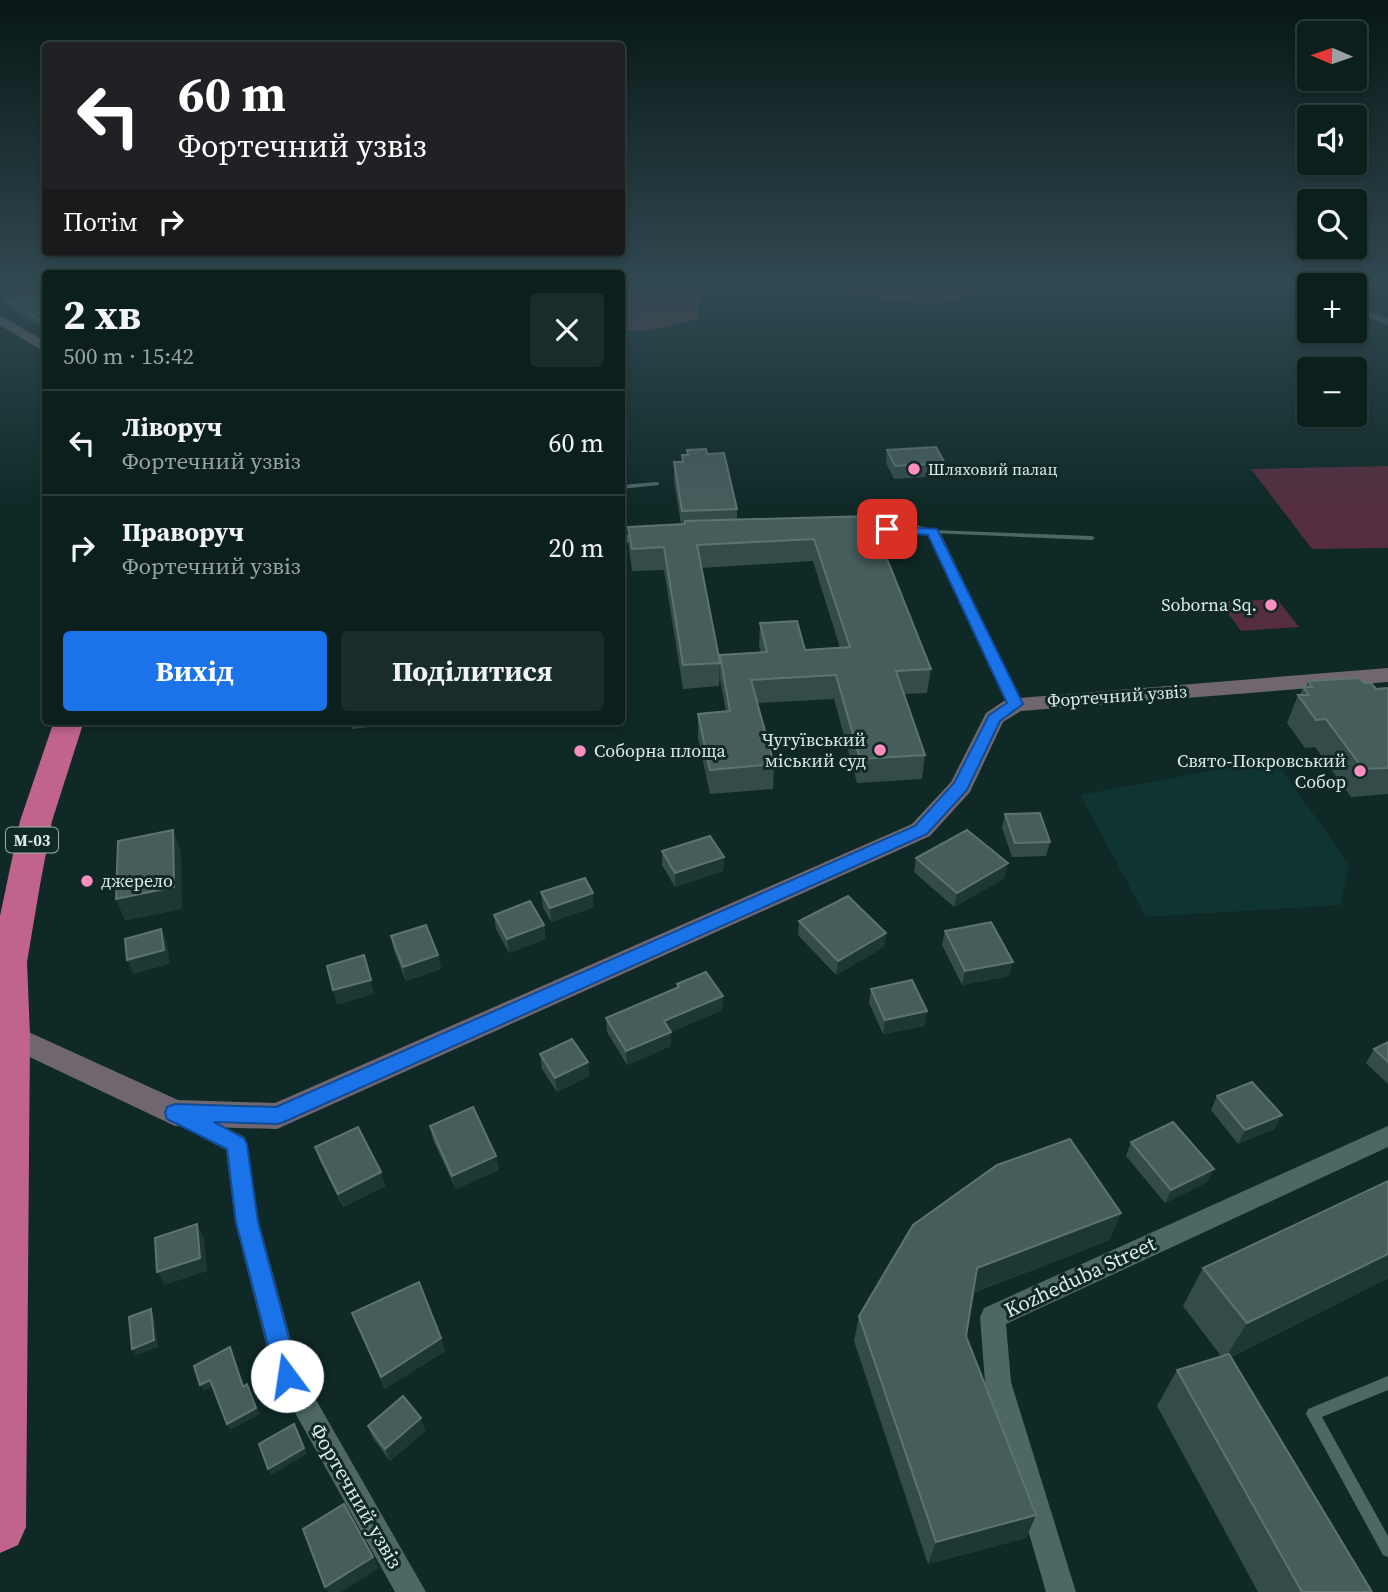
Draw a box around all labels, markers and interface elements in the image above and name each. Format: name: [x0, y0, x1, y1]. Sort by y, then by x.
north arrow: [1297, 21, 1367, 91]
map controls: [1297, 21, 1367, 427]
text: 60 m: [178, 60, 286, 127]
icon: left: [63, 70, 154, 161]
button: sound: [1297, 105, 1367, 175]
text: Фортечний узвіз: [178, 124, 427, 168]
button: search: [1297, 189, 1367, 259]
icon: right: [152, 203, 190, 241]
text: Потім: [63, 204, 138, 240]
button: +: [1297, 273, 1367, 343]
text: 2 хв: [63, 285, 141, 343]
button: close: [530, 293, 604, 367]
text: 500 m · 15:42: [63, 340, 194, 372]
button: −: [1297, 357, 1367, 427]
text: Ліворуч: [122, 409, 222, 445]
icon: left: [63, 424, 101, 462]
text: 60 m: [549, 425, 604, 461]
text: Фортечний узвіз: [122, 445, 301, 477]
place label: Шляховий палац: [928, 458, 1057, 480]
marker: Шляховий палац: [906, 461, 922, 477]
pin: [857, 499, 917, 559]
icon: arrive: [868, 510, 906, 548]
text: Праворуч: [122, 514, 244, 550]
icon: right: [63, 529, 101, 567]
text: 20 m: [549, 530, 604, 566]
text: Фортечний узвіз: [122, 550, 301, 582]
place label: Soborna Sq.: [1161, 592, 1257, 617]
marker: Soborna Sq.: [1263, 597, 1279, 613]
button: Вихід: [63, 631, 327, 711]
button: Поділитися: [341, 631, 604, 711]
street label: Фортечний узвіз: [1046, 678, 1188, 713]
place label: Чугуївський міський суд: [762, 727, 866, 773]
place label: Соборна площа: [594, 738, 727, 763]
marker: Чугуївський міський суд: [872, 742, 888, 758]
marker: Соборна площа: [572, 743, 588, 759]
place label: Свято-Покровський Собор: [1177, 748, 1346, 794]
marker: Свято-Покровський Собор: [1352, 763, 1368, 779]
road number: М-03: [6, 828, 58, 852]
place label: джерело: [101, 868, 173, 893]
marker: джерело: [79, 873, 95, 889]
street label: Kozheduba Street: [999, 1229, 1160, 1324]
position arrow: [250, 1339, 324, 1413]
street label: Фортечний узвіз: [303, 1418, 410, 1574]

